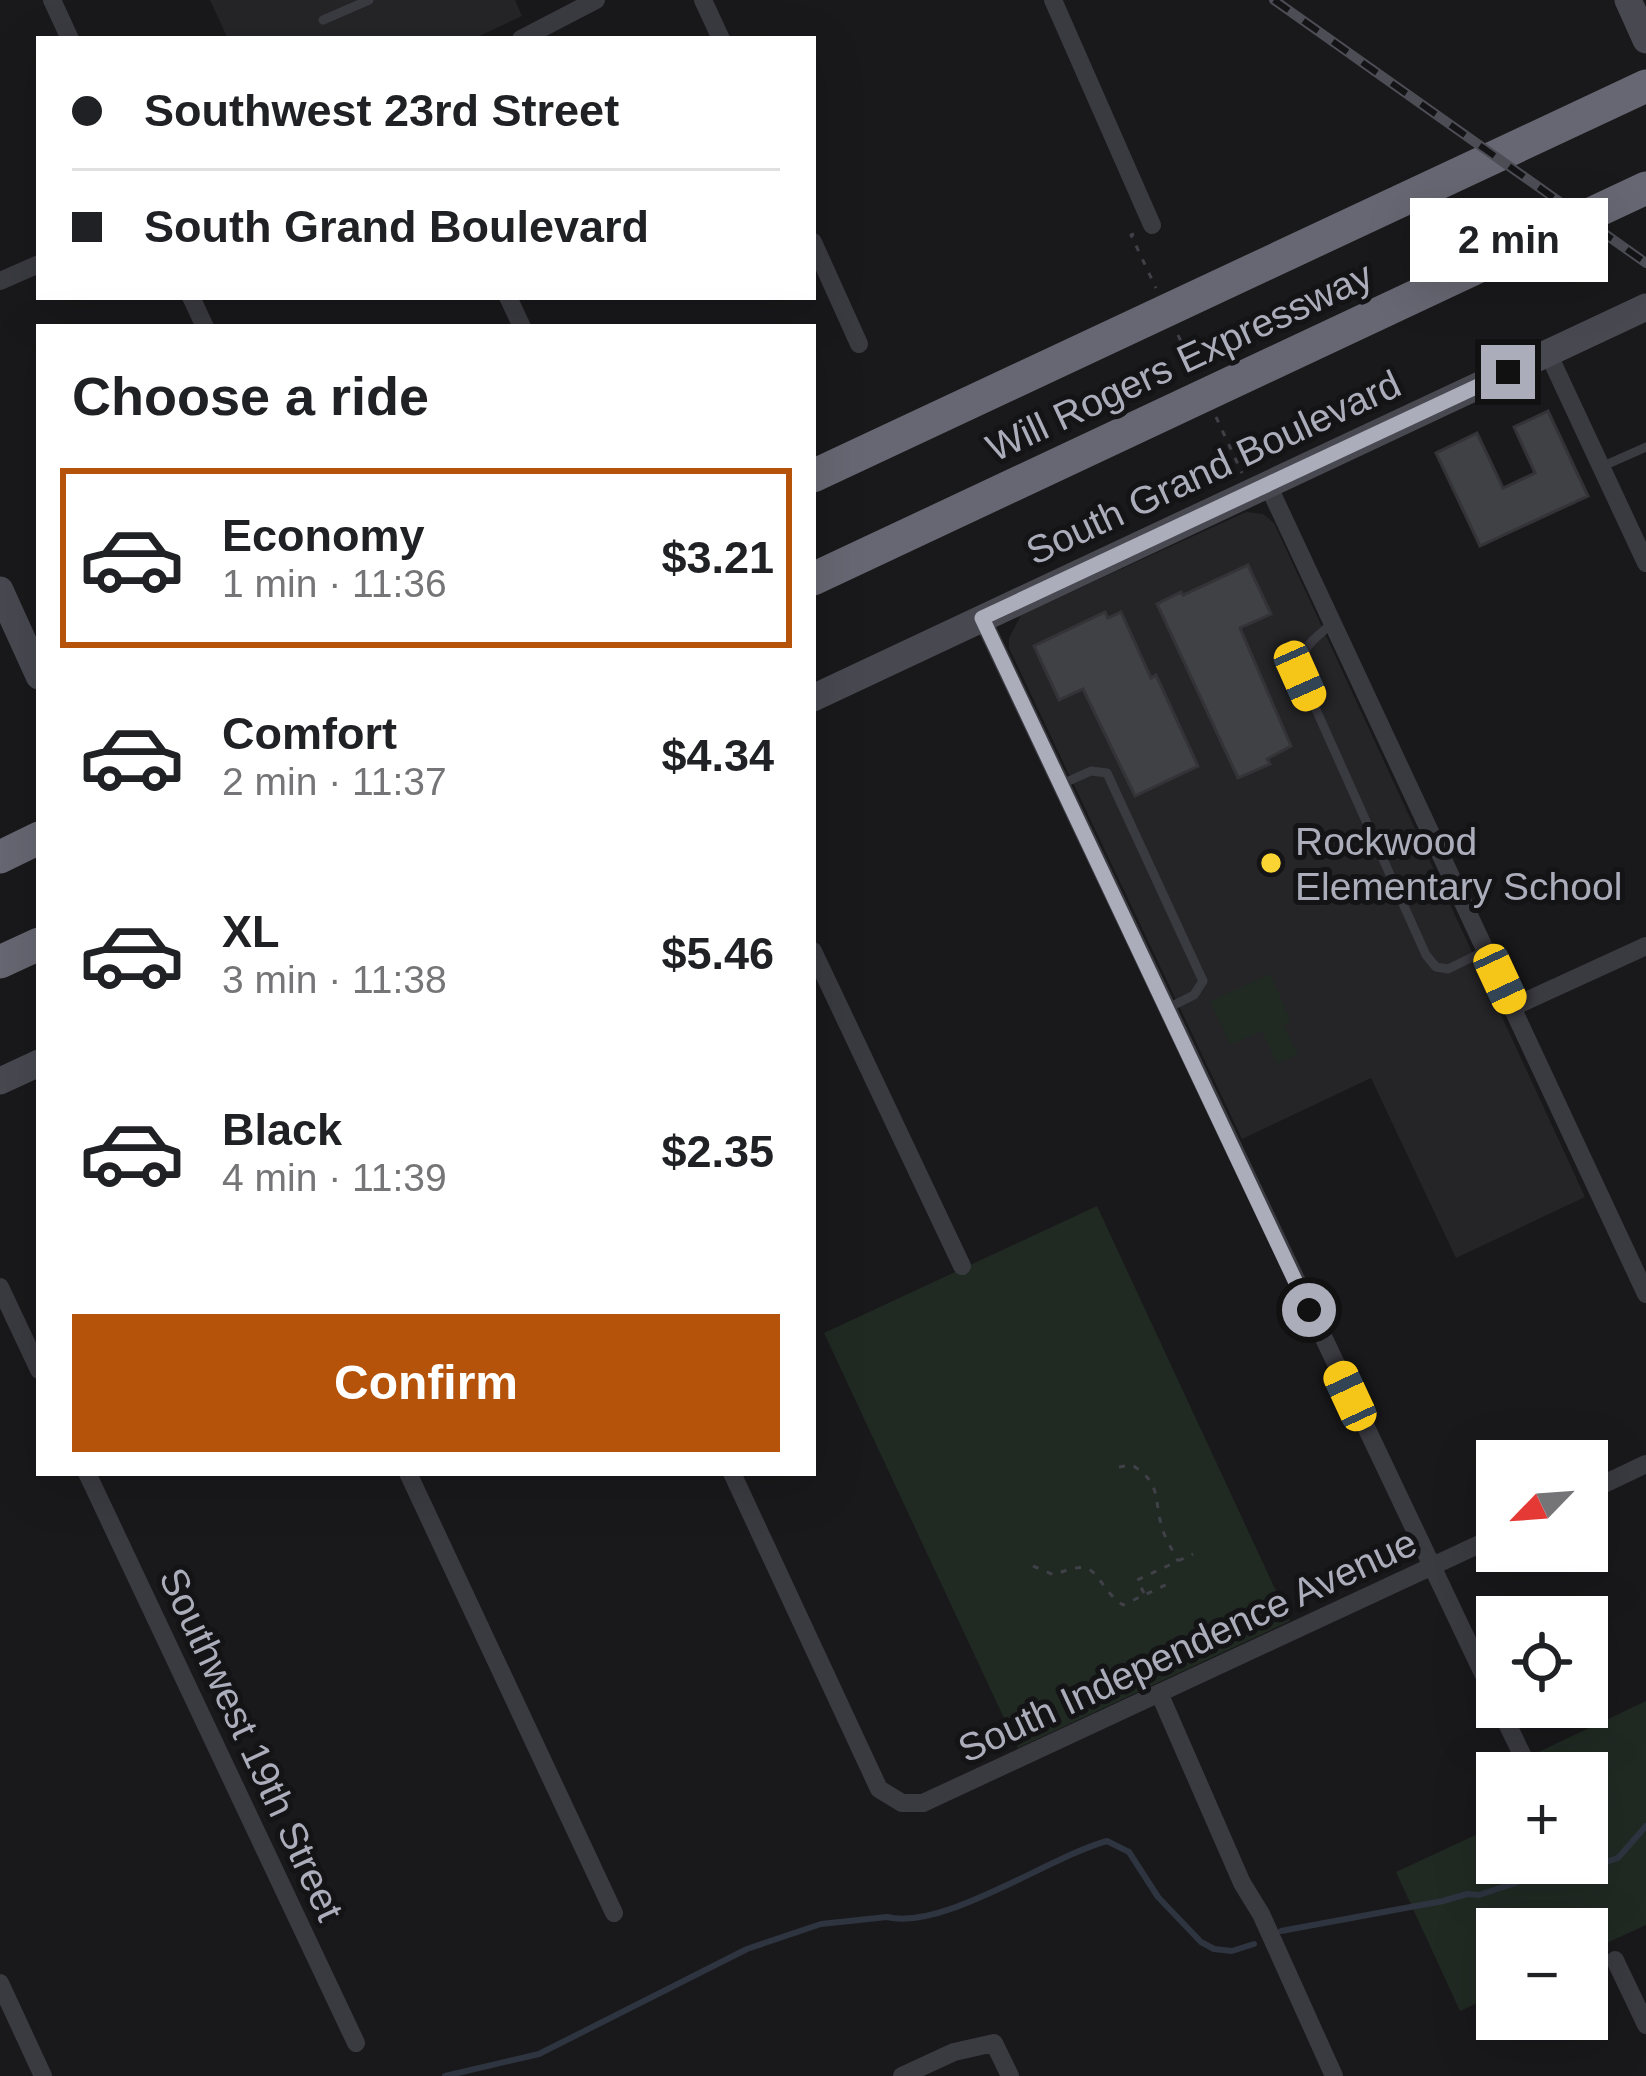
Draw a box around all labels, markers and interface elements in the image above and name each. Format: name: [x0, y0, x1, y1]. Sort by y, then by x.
text: Southwest 23rd Street: [144, 85, 619, 136]
callout: 2 min: [1409, 198, 1607, 282]
text: South Grand Boulevard: [144, 201, 649, 252]
text: 2 min: [1458, 218, 1560, 261]
street label: Will Rogers Expressway: [980, 253, 1379, 470]
route end: [1481, 345, 1535, 399]
street label: South Grand Boulevard: [1019, 362, 1407, 573]
text: Choose a ride: [72, 366, 429, 426]
icon: car: [78, 504, 186, 612]
text: Economy: [222, 510, 425, 561]
text: $3.21: [661, 532, 774, 583]
text: 1 min · 11:36: [222, 562, 447, 605]
car: [1269, 636, 1331, 716]
icon: car: [78, 702, 186, 810]
text: Comfort: [222, 708, 397, 759]
text: $4.34: [661, 730, 774, 781]
text: 2 min · 11:37: [222, 760, 447, 803]
place label: Rockwood Elementary School: [1295, 820, 1622, 908]
marker: Rockwood Elementary School: [1258, 850, 1284, 876]
icon: car: [78, 900, 186, 1008]
text: XL: [222, 906, 280, 957]
text: $5.46: [661, 928, 774, 979]
car: [1468, 939, 1532, 1019]
text: 3 min · 11:38: [222, 958, 447, 1001]
icon: car: [78, 1098, 186, 1206]
text: Black: [222, 1104, 342, 1155]
text: $2.35: [661, 1126, 774, 1177]
text: 4 min · 11:39: [222, 1156, 447, 1199]
route start: [1282, 1283, 1336, 1337]
button: Confirm: [72, 1314, 780, 1452]
car: [1318, 1356, 1382, 1436]
north arrow: [1476, 1440, 1608, 1572]
map controls: [1476, 1440, 1608, 2040]
street label: South Independence Avenue: [951, 1520, 1423, 1771]
street label: Southwest 19th Street: [151, 1561, 352, 1927]
button: locate: [1476, 1596, 1608, 1728]
button: +: [1476, 1752, 1608, 1884]
button: −: [1476, 1908, 1608, 2040]

